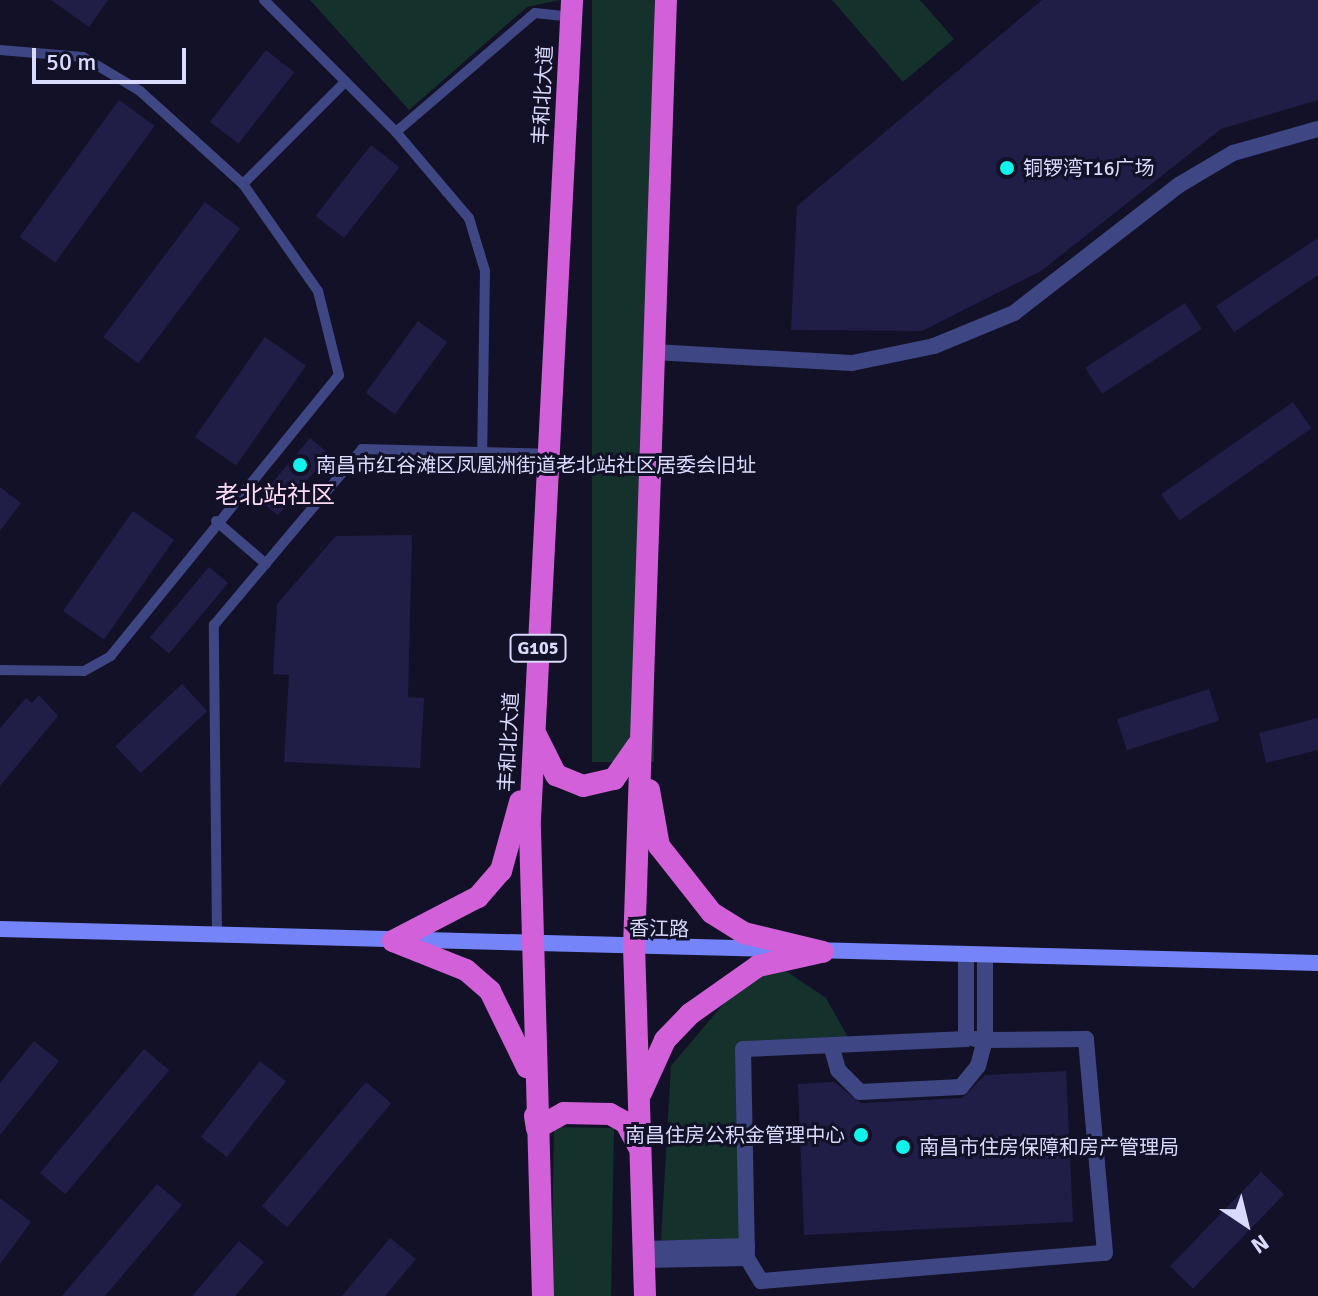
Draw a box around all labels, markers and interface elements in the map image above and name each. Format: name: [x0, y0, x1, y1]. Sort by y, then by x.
scale bar: [36, 32, 190, 82]
street label: 丰和北大道: [528, 44, 558, 146]
text: 50 m: [46, 47, 96, 77]
place label: 铜锣湾T16广场: [1023, 156, 1154, 180]
marker: 铜锣湾T16广场: [998, 159, 1016, 177]
place label: 南昌市红谷滩区凤凰洲街道老北站社区居委会旧址: [316, 453, 756, 477]
marker: 南昌市红谷滩区凤凰洲街道老北站社区居委会旧址: [291, 456, 309, 474]
district label: 老北站社区: [215, 482, 335, 510]
road number: G105: [508, 634, 568, 662]
street label: 丰和北大道: [494, 691, 524, 793]
street label: 香江路: [629, 916, 689, 942]
place label: 南昌住房公积金管理中心: [625, 1123, 845, 1147]
marker: 南昌住房公积金管理中心: [852, 1126, 870, 1144]
place label: 南昌市住房保障和房产管理局: [919, 1135, 1179, 1159]
marker: 南昌市住房保障和房产管理局: [894, 1138, 912, 1156]
north arrow: [1206, 1184, 1286, 1264]
text: N: [1246, 1229, 1274, 1260]

